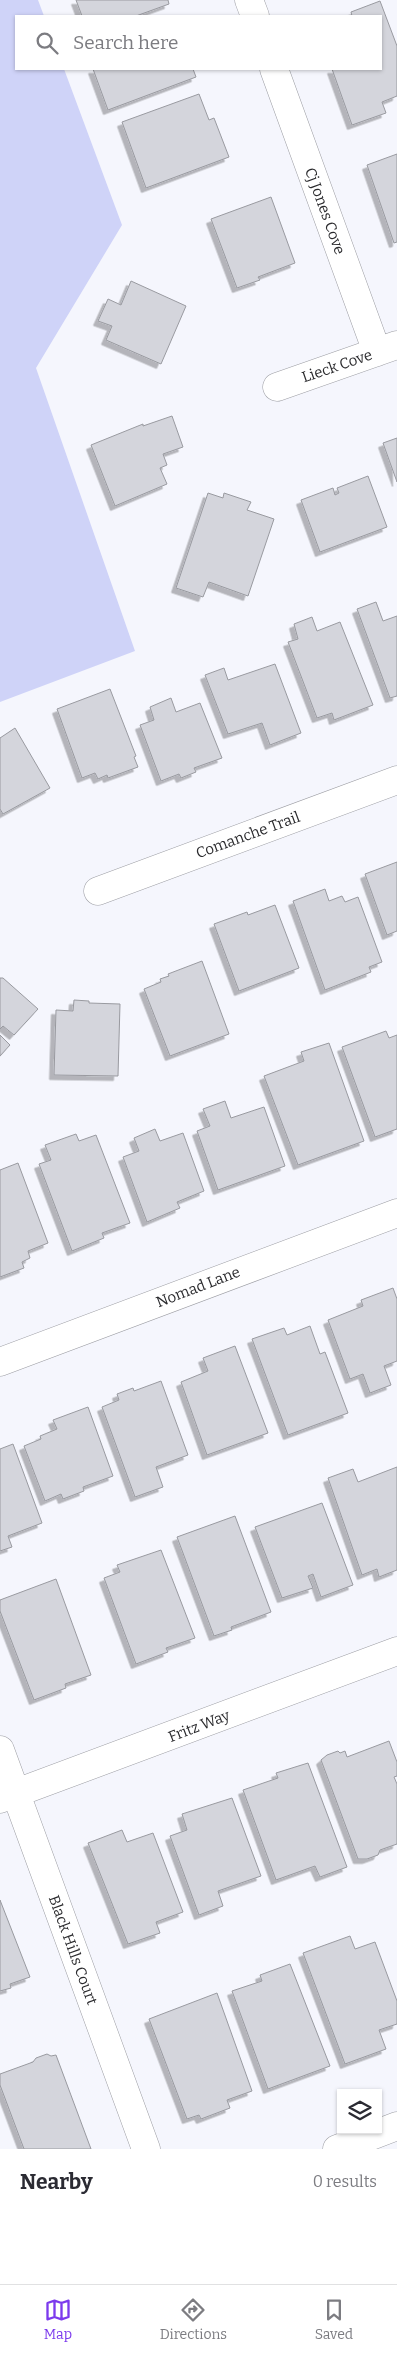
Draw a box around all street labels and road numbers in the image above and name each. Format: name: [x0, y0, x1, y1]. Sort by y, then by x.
street label: Cj Jones Cove: [301, 165, 349, 257]
street label: Lieck Cove: [300, 346, 374, 386]
street label: Comanche Trail: [194, 808, 302, 862]
street label: Nomad Lane: [153, 1263, 243, 1311]
street label: Fritz Way: [166, 1706, 232, 1746]
street label: Black Hills Court: [45, 1893, 101, 2008]

